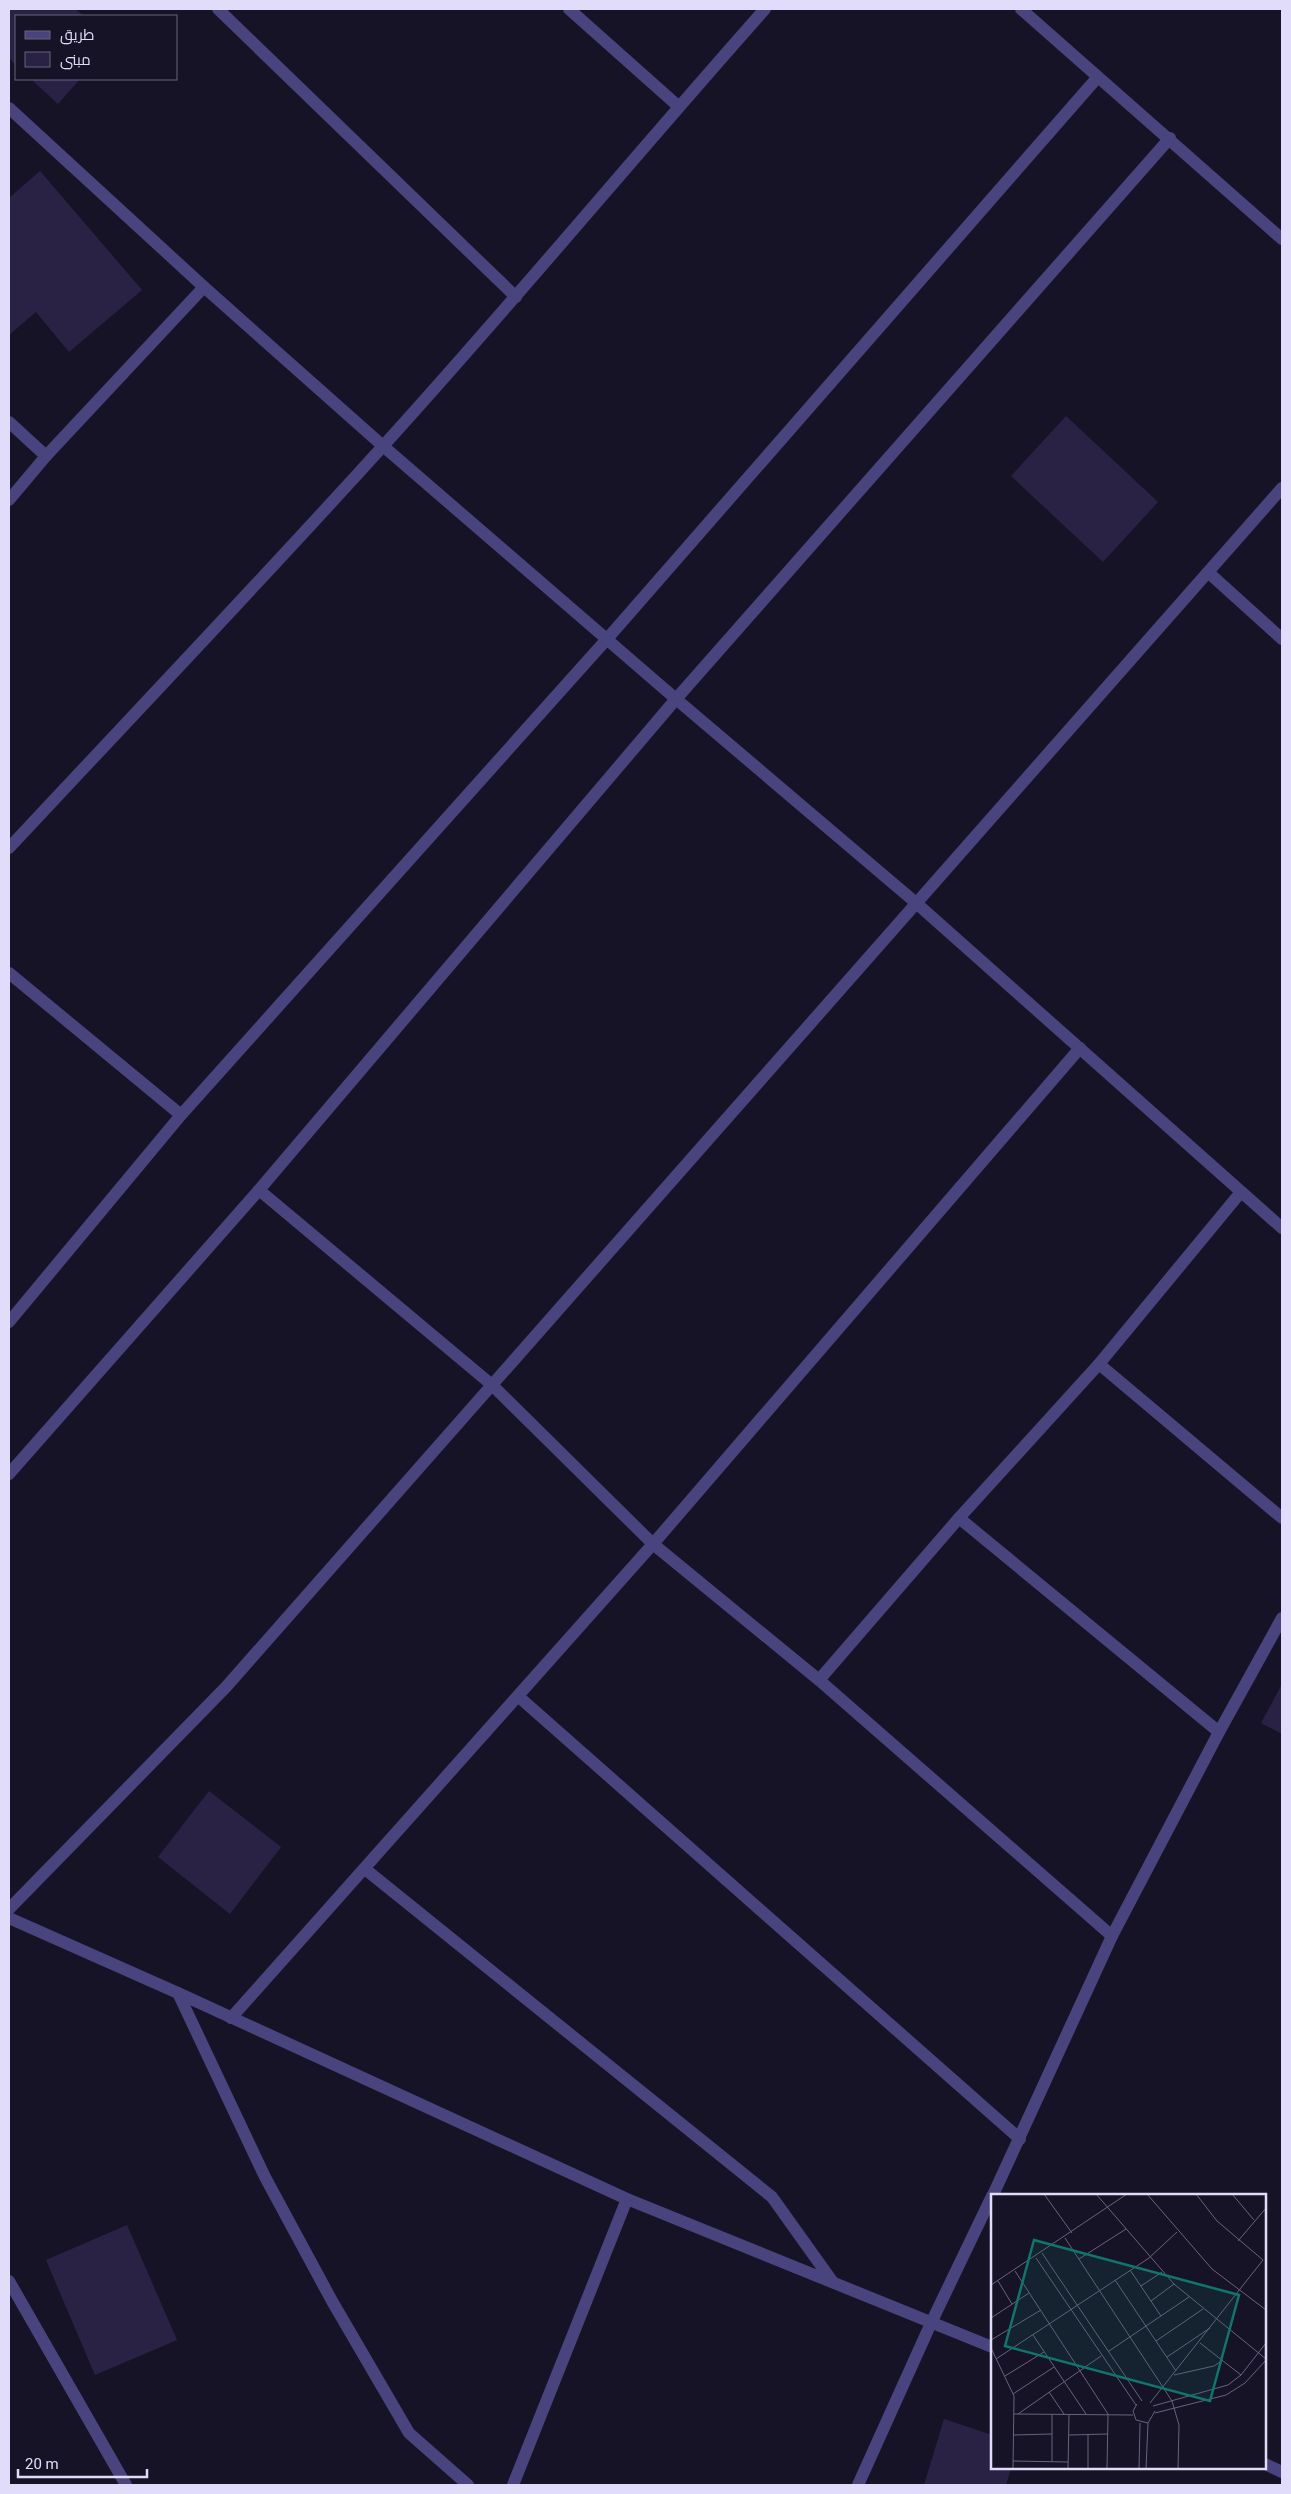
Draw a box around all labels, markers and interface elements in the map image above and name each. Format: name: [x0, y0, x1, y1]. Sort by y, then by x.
legend: [15, 15, 178, 80]
text: طريق: [60, 26, 94, 45]
text: مبنى: [60, 51, 91, 70]
inset map: [991, 2194, 1266, 2469]
scale bar: [18, 2446, 146, 2478]
text: 20 m: [25, 2455, 59, 2473]

